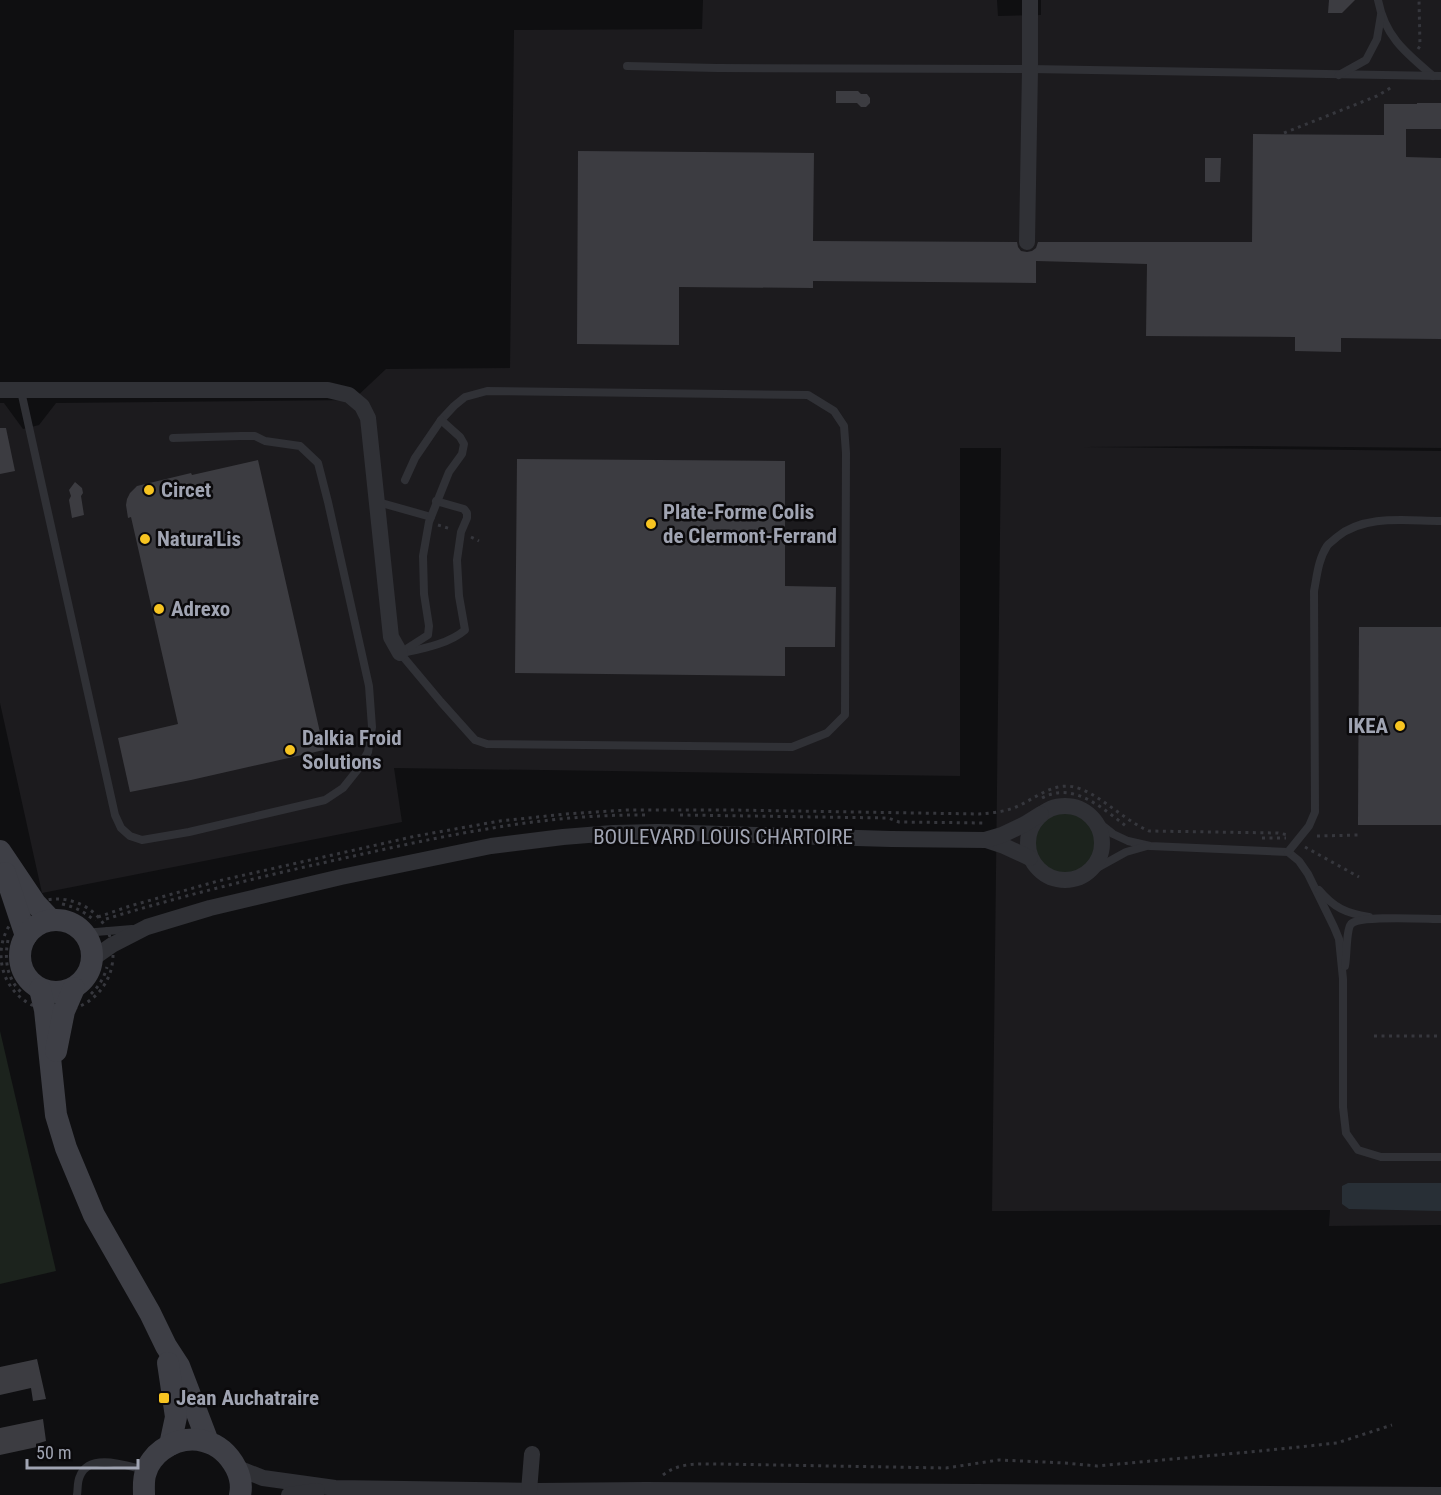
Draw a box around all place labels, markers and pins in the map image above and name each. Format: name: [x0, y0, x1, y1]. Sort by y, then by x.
place label: Circet: [161, 478, 211, 502]
marker: Circet: [142, 483, 156, 497]
place label: Plate-Forme Colis de Clermont-Ferrand: [663, 500, 837, 548]
marker: Plate-Forme Colis de Clermont-Ferrand: [644, 517, 658, 531]
place label: Natura'Lis: [157, 527, 241, 551]
marker: Natura'Lis: [138, 532, 152, 546]
place label: Adrexo: [171, 597, 230, 621]
marker: Adrexo: [152, 602, 166, 616]
place label: IKEA: [1348, 714, 1388, 738]
marker: IKEA: [1393, 719, 1407, 733]
place label: Dalkia Froid Solutions: [302, 726, 402, 774]
marker: Dalkia Froid Solutions: [283, 743, 297, 757]
place label: Jean Auchatraire: [176, 1386, 319, 1410]
marker: Jean Auchatraire: [157, 1391, 171, 1405]

